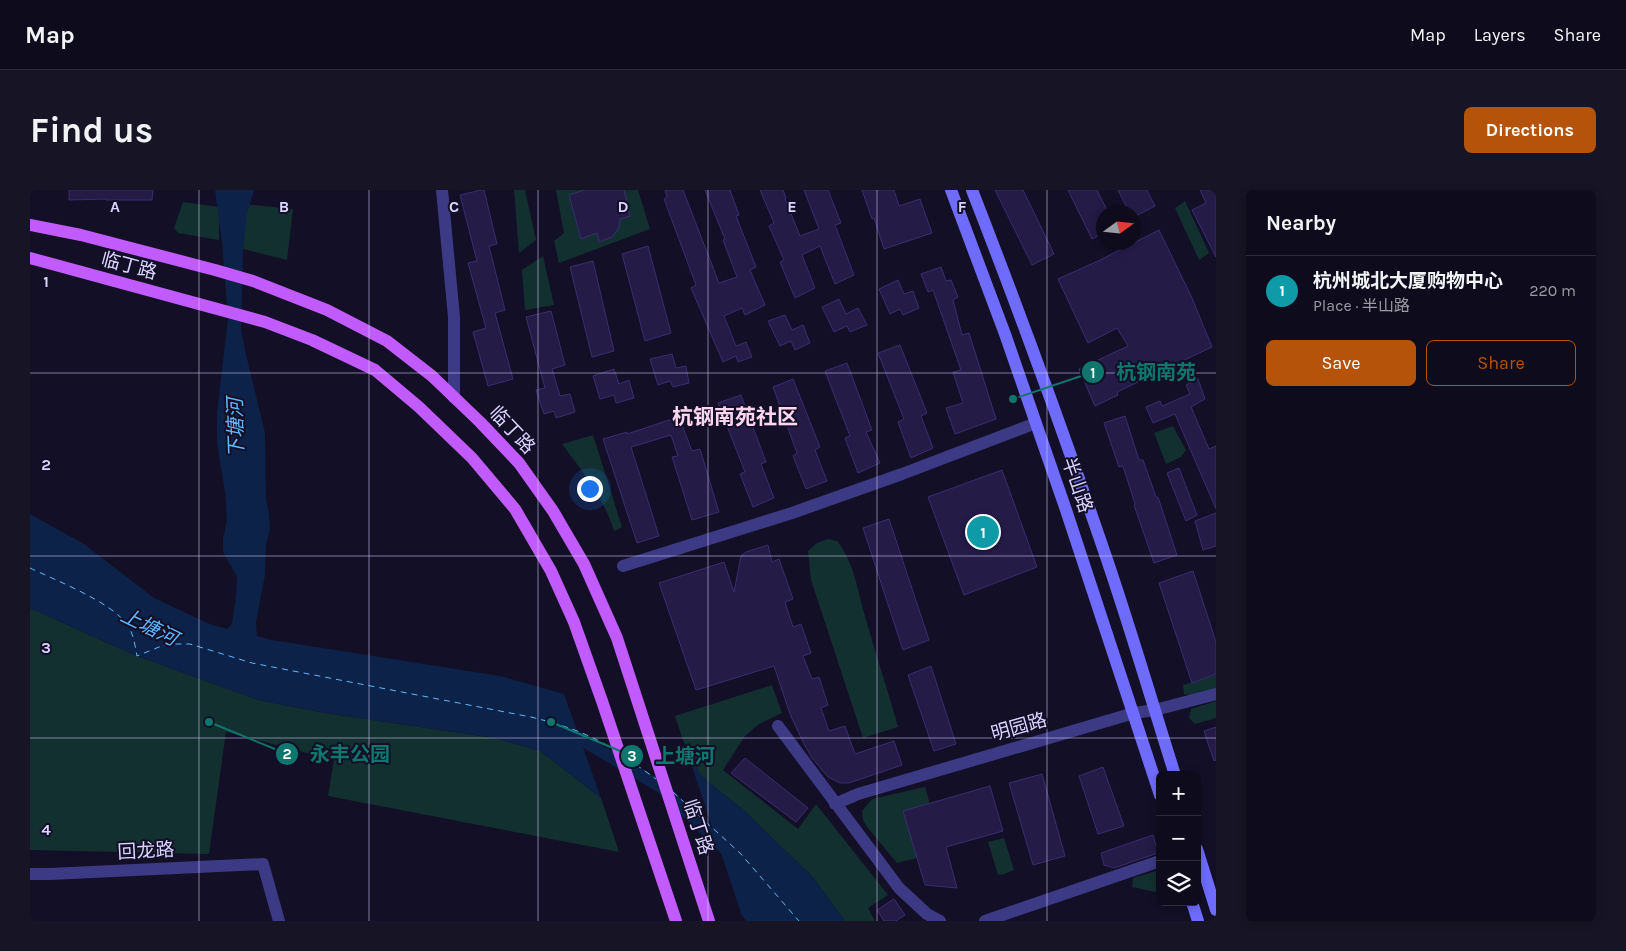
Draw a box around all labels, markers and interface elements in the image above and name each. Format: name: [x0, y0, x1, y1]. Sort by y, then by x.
text: Map: [25, 21, 75, 49]
text: Map: [1410, 24, 1446, 46]
text: Layers: [1474, 24, 1526, 46]
text: Share: [1554, 24, 1601, 46]
button: Directions: [1464, 107, 1596, 153]
text: Find us: [30, 110, 153, 151]
text: A: [110, 197, 120, 216]
text: B: [279, 197, 289, 216]
text: C: [449, 197, 459, 216]
text: D: [618, 197, 629, 216]
text: E: [787, 197, 797, 216]
text: F: [958, 197, 967, 216]
north arrow: [1096, 205, 1141, 250]
text: Nearby: [1266, 211, 1336, 235]
street label: 临丁路: [99, 248, 159, 284]
text: 杭州城北大厦购物中心: [1313, 270, 1503, 292]
text: 1: [43, 272, 49, 291]
text: 1: [1279, 281, 1285, 300]
text: 220 m: [1529, 281, 1576, 300]
text: Place · 半山路: [1313, 296, 1410, 315]
button: Save: [1266, 340, 1416, 386]
button: Share: [1426, 340, 1576, 386]
callout: 杭钢南苑: [1081, 355, 1206, 390]
text: 杭钢南苑: [1116, 361, 1196, 384]
text: 1: [1090, 364, 1096, 382]
water label: 下塘河: [223, 394, 249, 458]
street label: 临丁路: [485, 402, 539, 458]
district label: 杭钢南苑社区: [672, 405, 798, 429]
street label: 半山路: [1057, 454, 1097, 516]
text: 2: [41, 455, 51, 474]
your location: [577, 476, 603, 502]
pin: 1: [967, 513, 999, 551]
water label: 上塘河: [117, 604, 185, 652]
text: 3: [41, 638, 51, 657]
street label: 明园路: [989, 709, 1049, 745]
callout: 永丰公园: [275, 736, 400, 771]
callout: 上塘河: [620, 739, 725, 774]
text: 永丰公园: [310, 743, 390, 766]
text: 2: [282, 745, 292, 763]
text: 上塘河: [655, 745, 715, 768]
text: 3: [627, 747, 637, 765]
map controls: [1156, 771, 1201, 906]
button: +: [1156, 771, 1201, 816]
street label: 临丁路: [679, 796, 717, 858]
button: −: [1156, 816, 1201, 861]
text: 4: [41, 820, 51, 839]
street label: 回龙路: [117, 839, 175, 863]
button: layers: [1156, 861, 1201, 906]

